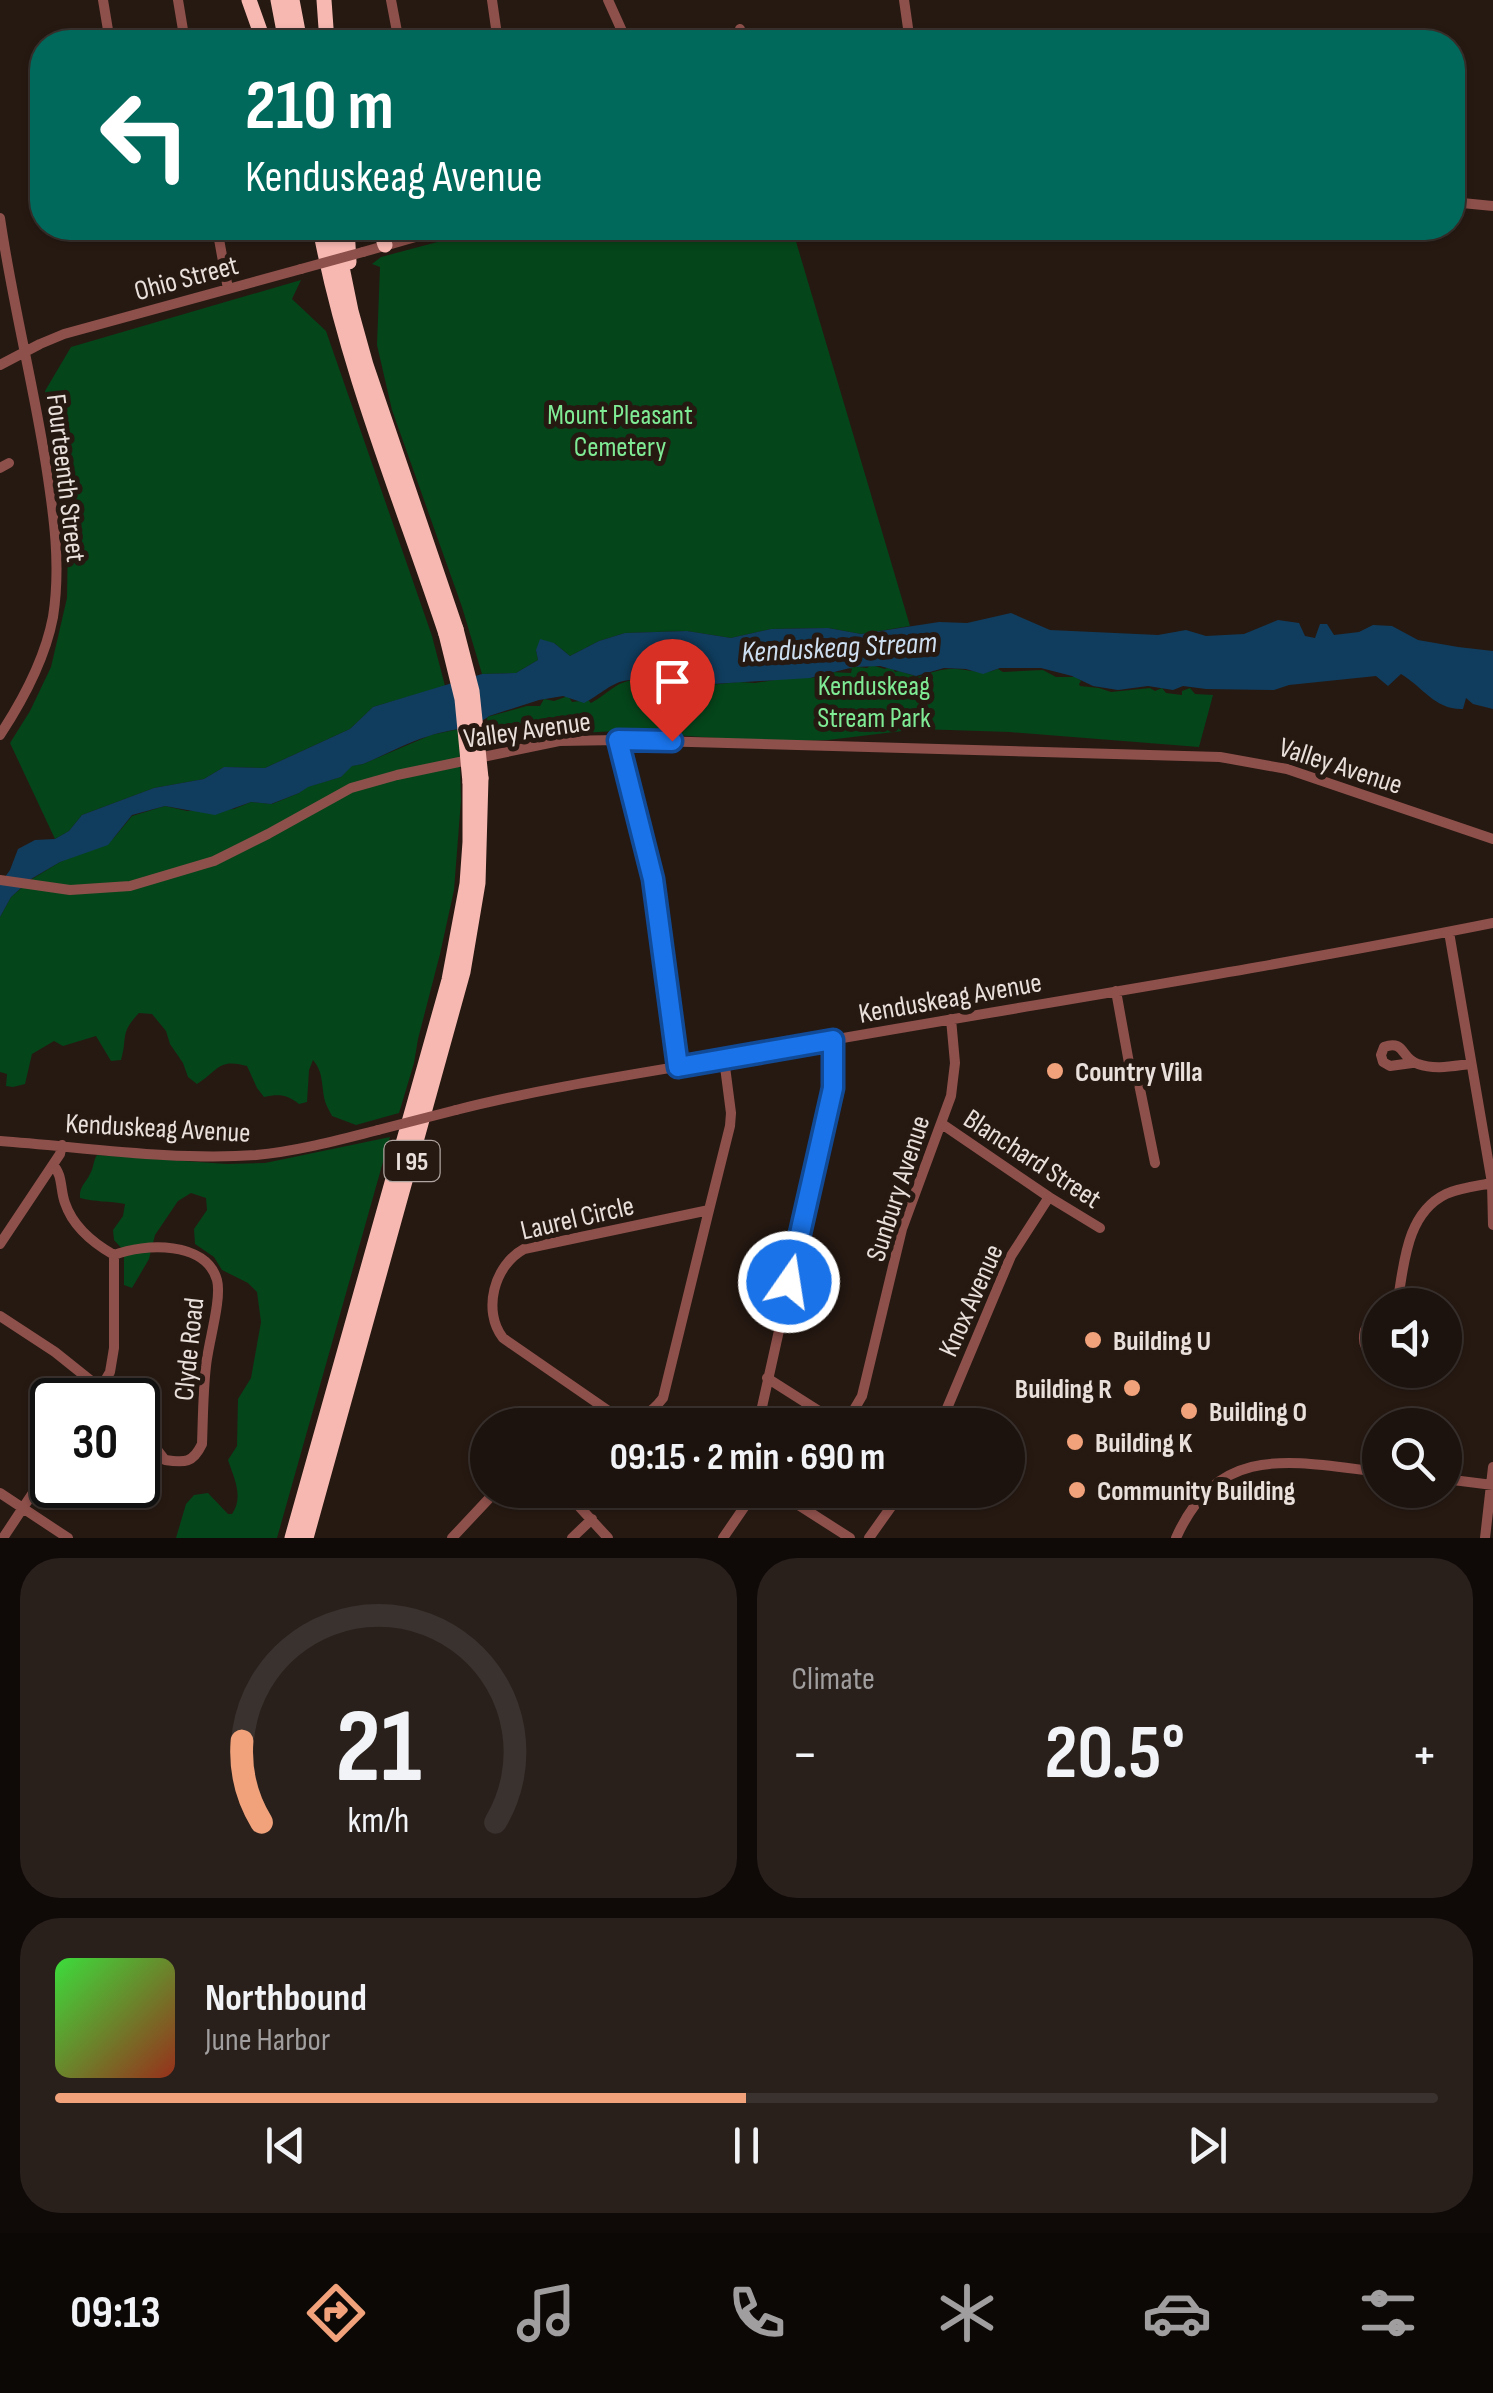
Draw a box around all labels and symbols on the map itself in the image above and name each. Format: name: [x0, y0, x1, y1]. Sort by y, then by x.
street label: Ohio Street: [131, 249, 242, 308]
street label: Fourteenth Street: [39, 392, 92, 564]
park label: Mount Pleasant Cemetery: [547, 399, 693, 464]
water label: Kenduskeag Stream: [740, 625, 938, 671]
pin: [630, 639, 715, 742]
park label: Kenduskeag Stream Park: [817, 670, 931, 735]
street label: Valley Avenue: [462, 705, 593, 756]
street label: Valley Avenue: [1275, 731, 1406, 802]
street label: Kenduskeag Avenue: [856, 966, 1044, 1031]
place label: Country Villa: [1075, 1056, 1203, 1089]
marker: Country Villa: [1044, 1060, 1066, 1082]
street label: Blanchard Street: [957, 1103, 1107, 1216]
street label: Kenduskeag Avenue: [65, 1107, 251, 1150]
street label: Sunbury Avenue: [859, 1112, 937, 1265]
road number: I 95: [384, 1141, 440, 1181]
street label: Laurel Circle: [517, 1189, 637, 1248]
position arrow: [737, 1230, 841, 1334]
street label: Knox Avenue: [932, 1239, 1011, 1362]
street label: Clyde Road: [168, 1296, 211, 1402]
place label: Building U: [1113, 1325, 1211, 1358]
marker: Building U: [1082, 1329, 1104, 1351]
place label: Building R: [1015, 1373, 1112, 1406]
marker: Building R: [1121, 1377, 1143, 1399]
speed limit sign: 30: [30, 1378, 160, 1508]
place label: Building O: [1209, 1396, 1307, 1429]
marker: Building O: [1178, 1400, 1200, 1422]
place label: Building K: [1095, 1427, 1192, 1460]
marker: Building K: [1064, 1431, 1086, 1453]
place label: Community Building: [1097, 1475, 1296, 1508]
marker: Community Building: [1066, 1479, 1088, 1501]

